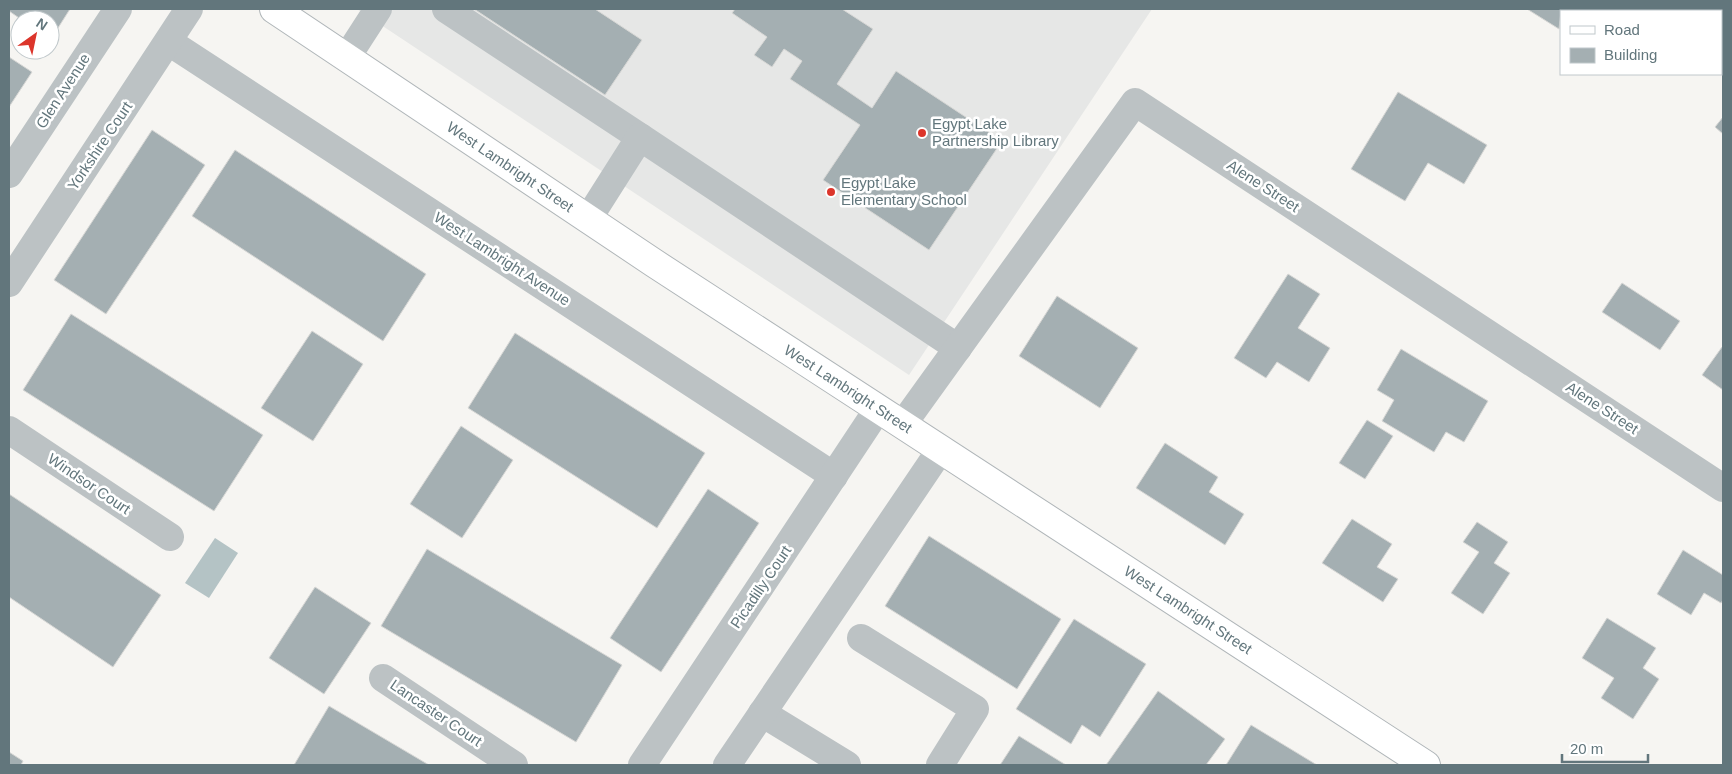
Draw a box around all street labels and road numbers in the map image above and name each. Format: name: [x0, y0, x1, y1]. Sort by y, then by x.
street label: Glen Avenue: [32, 50, 93, 131]
street label: Yorkshire Court: [64, 98, 136, 193]
street label: West Lambright Street: [444, 118, 577, 216]
street label: Alene Street: [1224, 156, 1303, 216]
street label: West Lambright Avenue: [431, 208, 573, 309]
street label: West Lambright Street: [781, 341, 916, 437]
street label: Alene Street: [1563, 378, 1642, 438]
street label: Windsor Court: [45, 450, 134, 518]
street label: Picadilly Court: [727, 542, 795, 631]
street label: West Lambright Street: [1121, 562, 1256, 658]
street label: Lancaster Court: [387, 676, 486, 750]

